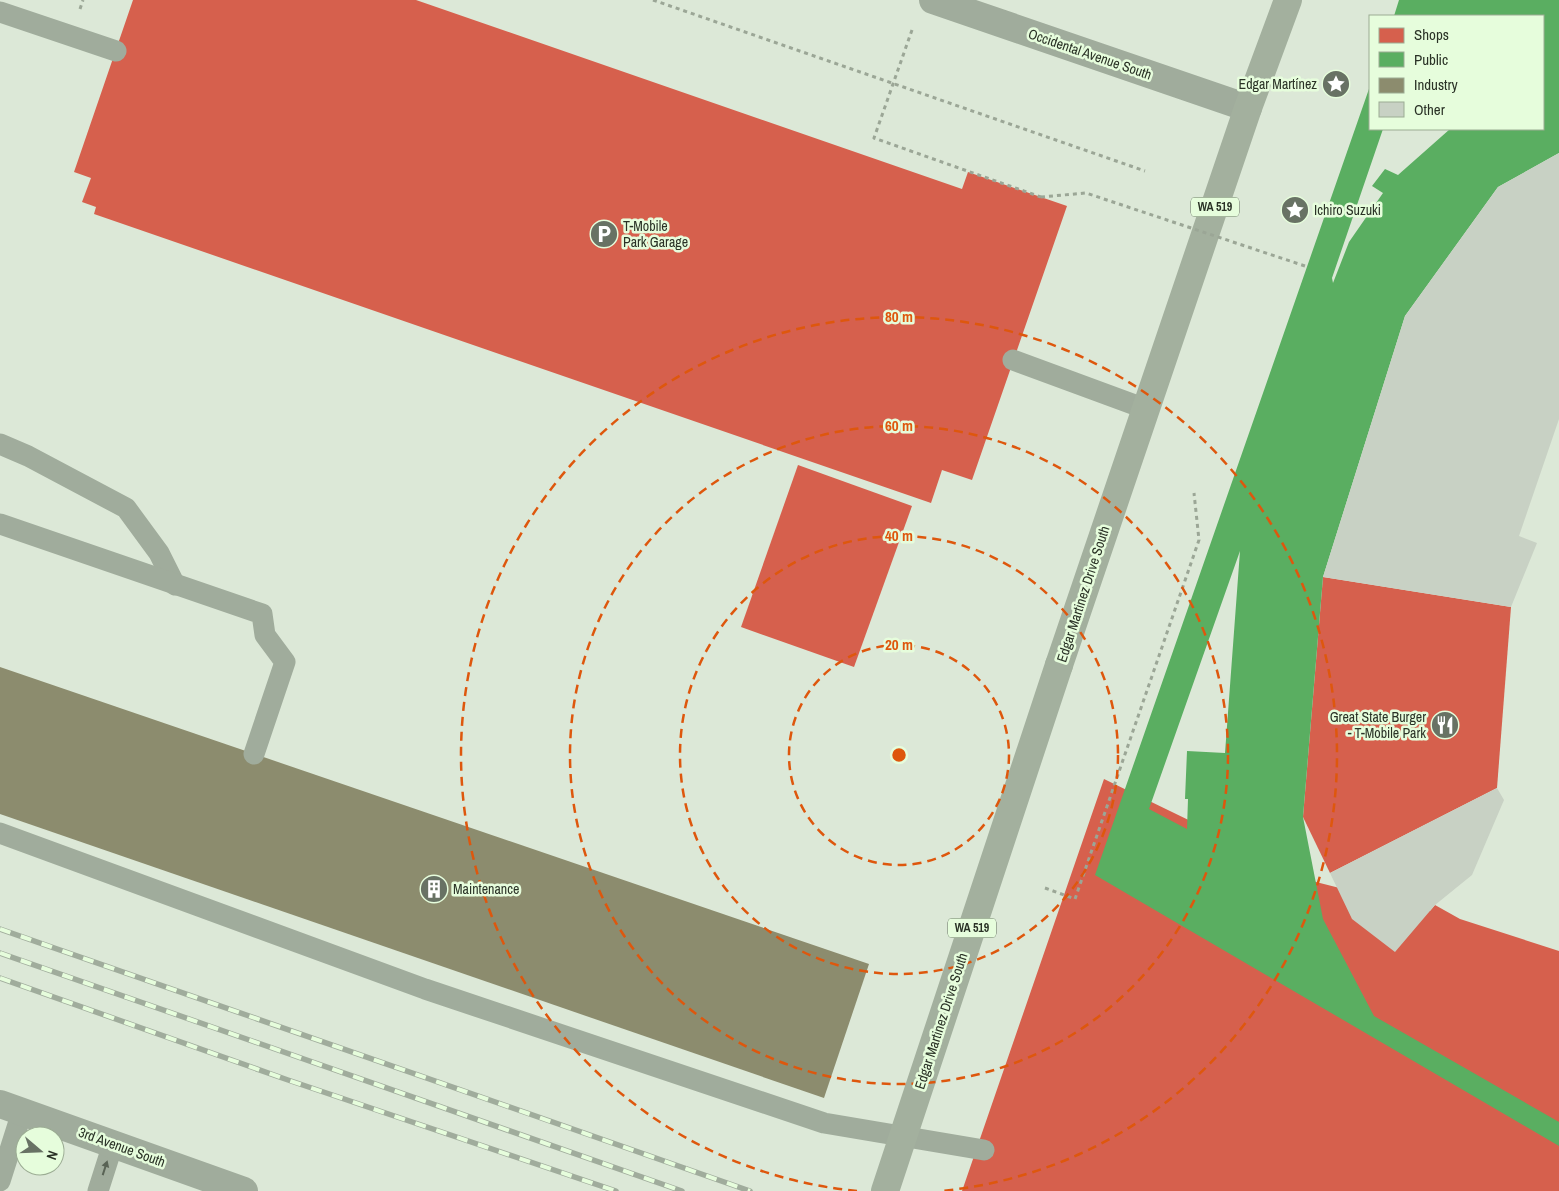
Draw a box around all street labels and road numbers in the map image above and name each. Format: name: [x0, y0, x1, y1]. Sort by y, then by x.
street label: Occidental Avenue South: [1026, 24, 1154, 84]
road number: WA 519: [1191, 198, 1239, 216]
street label: Edgar Martinez Drive South: [1052, 524, 1114, 664]
road number: WA 519: [948, 918, 996, 938]
street label: Edgar Martinez Drive South: [910, 951, 972, 1091]
street label: 3rd Avenue South: [76, 1123, 168, 1171]

